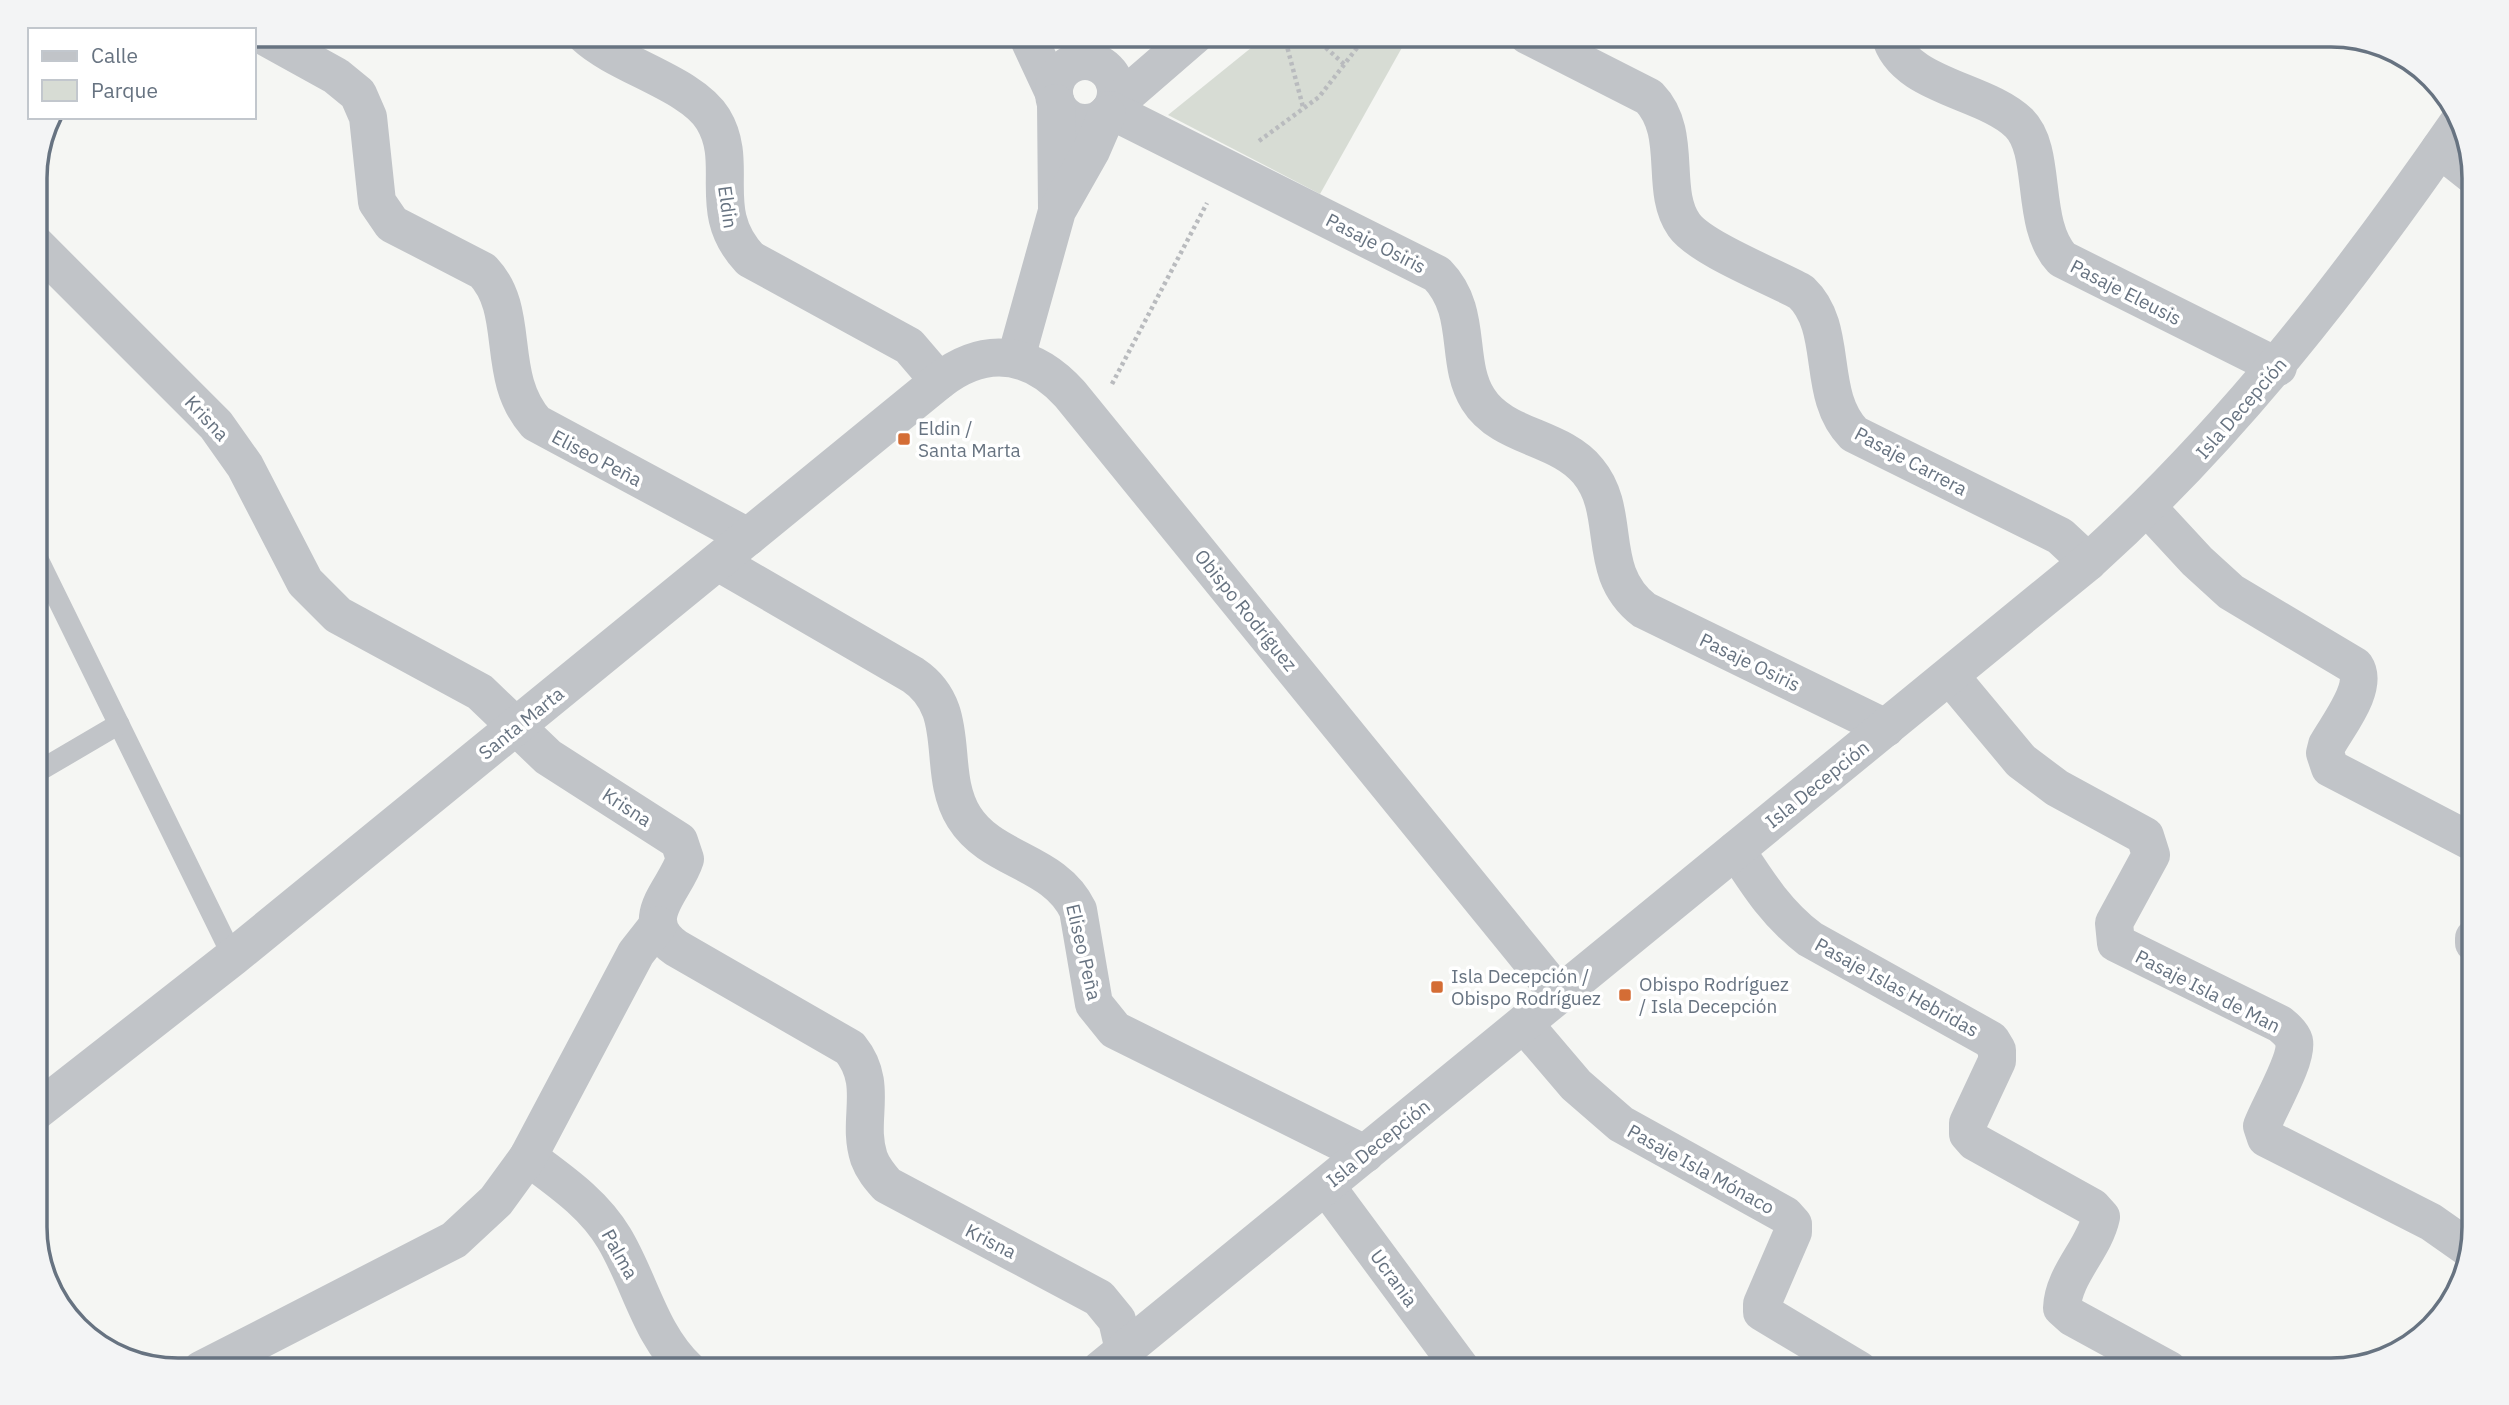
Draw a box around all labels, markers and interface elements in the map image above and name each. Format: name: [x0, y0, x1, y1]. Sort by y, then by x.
legend: [28, 28, 256, 119]
text: Calle: [91, 41, 138, 69]
text: Parque: [91, 76, 158, 104]
street label: Eldin: [713, 184, 743, 230]
street label: Pasaje Osiris: [1322, 208, 1430, 278]
street label: Pasaje Eleusis: [2067, 254, 2185, 330]
street label: Isla Decepción: [2190, 352, 2292, 464]
street label: Krisna: [180, 390, 234, 446]
place label: Eldin / Santa Marta: [918, 416, 1021, 462]
street label: Pasaje Carrera: [1851, 421, 1971, 501]
street label: Eliseo Peña: [548, 424, 646, 492]
marker: Eldin / Santa Marta: [896, 431, 912, 447]
street label: Obispo Rodríguez: [1190, 544, 1303, 676]
street label: Pasaje Osiris: [1696, 627, 1804, 697]
street label: Santa Marta: [474, 681, 568, 765]
street label: Isla Decepción: [1760, 735, 1874, 833]
street label: Krisna: [598, 782, 656, 832]
street label: Eliseo Peña: [1061, 901, 1107, 1003]
street label: Pasaje Islas Hebridas: [1811, 932, 1983, 1042]
street label: Pasaje Isla de Man: [2131, 944, 2285, 1038]
place label: Isla Decepción / Obispo Rodríguez: [1451, 964, 1601, 1010]
place label: Obispo Rodríguez / Isla Decepción: [1639, 972, 1789, 1018]
marker: Isla Decepción / Obispo Rodríguez: [1429, 979, 1445, 995]
marker: Obispo Rodríguez / Isla Decepción: [1617, 987, 1633, 1003]
street label: Isla Decepción: [1321, 1094, 1435, 1192]
street label: Pasaje Isla Mónaco: [1623, 1119, 1779, 1219]
street label: Krisna: [962, 1218, 1020, 1264]
street label: Palma: [597, 1225, 643, 1283]
street label: Ucrania: [1365, 1245, 1423, 1311]

